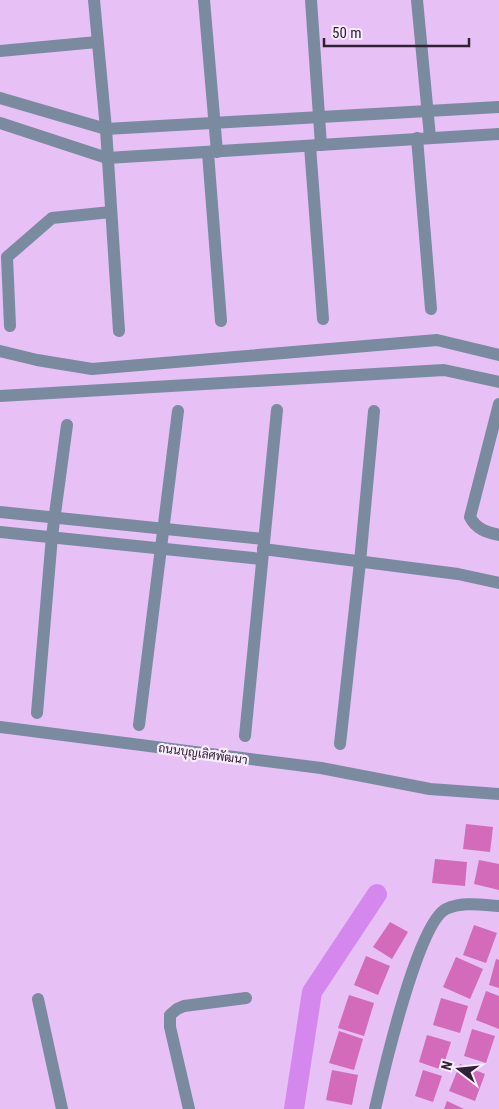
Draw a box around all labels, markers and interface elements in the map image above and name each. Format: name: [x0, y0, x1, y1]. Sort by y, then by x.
scale bar: [324, 15, 469, 47]
text: 50 m: [332, 24, 362, 42]
street label: ถนนบุญเลิศพัฒนา: [157, 741, 249, 769]
north arrow: [434, 1044, 484, 1094]
text: N: [438, 1059, 455, 1072]

